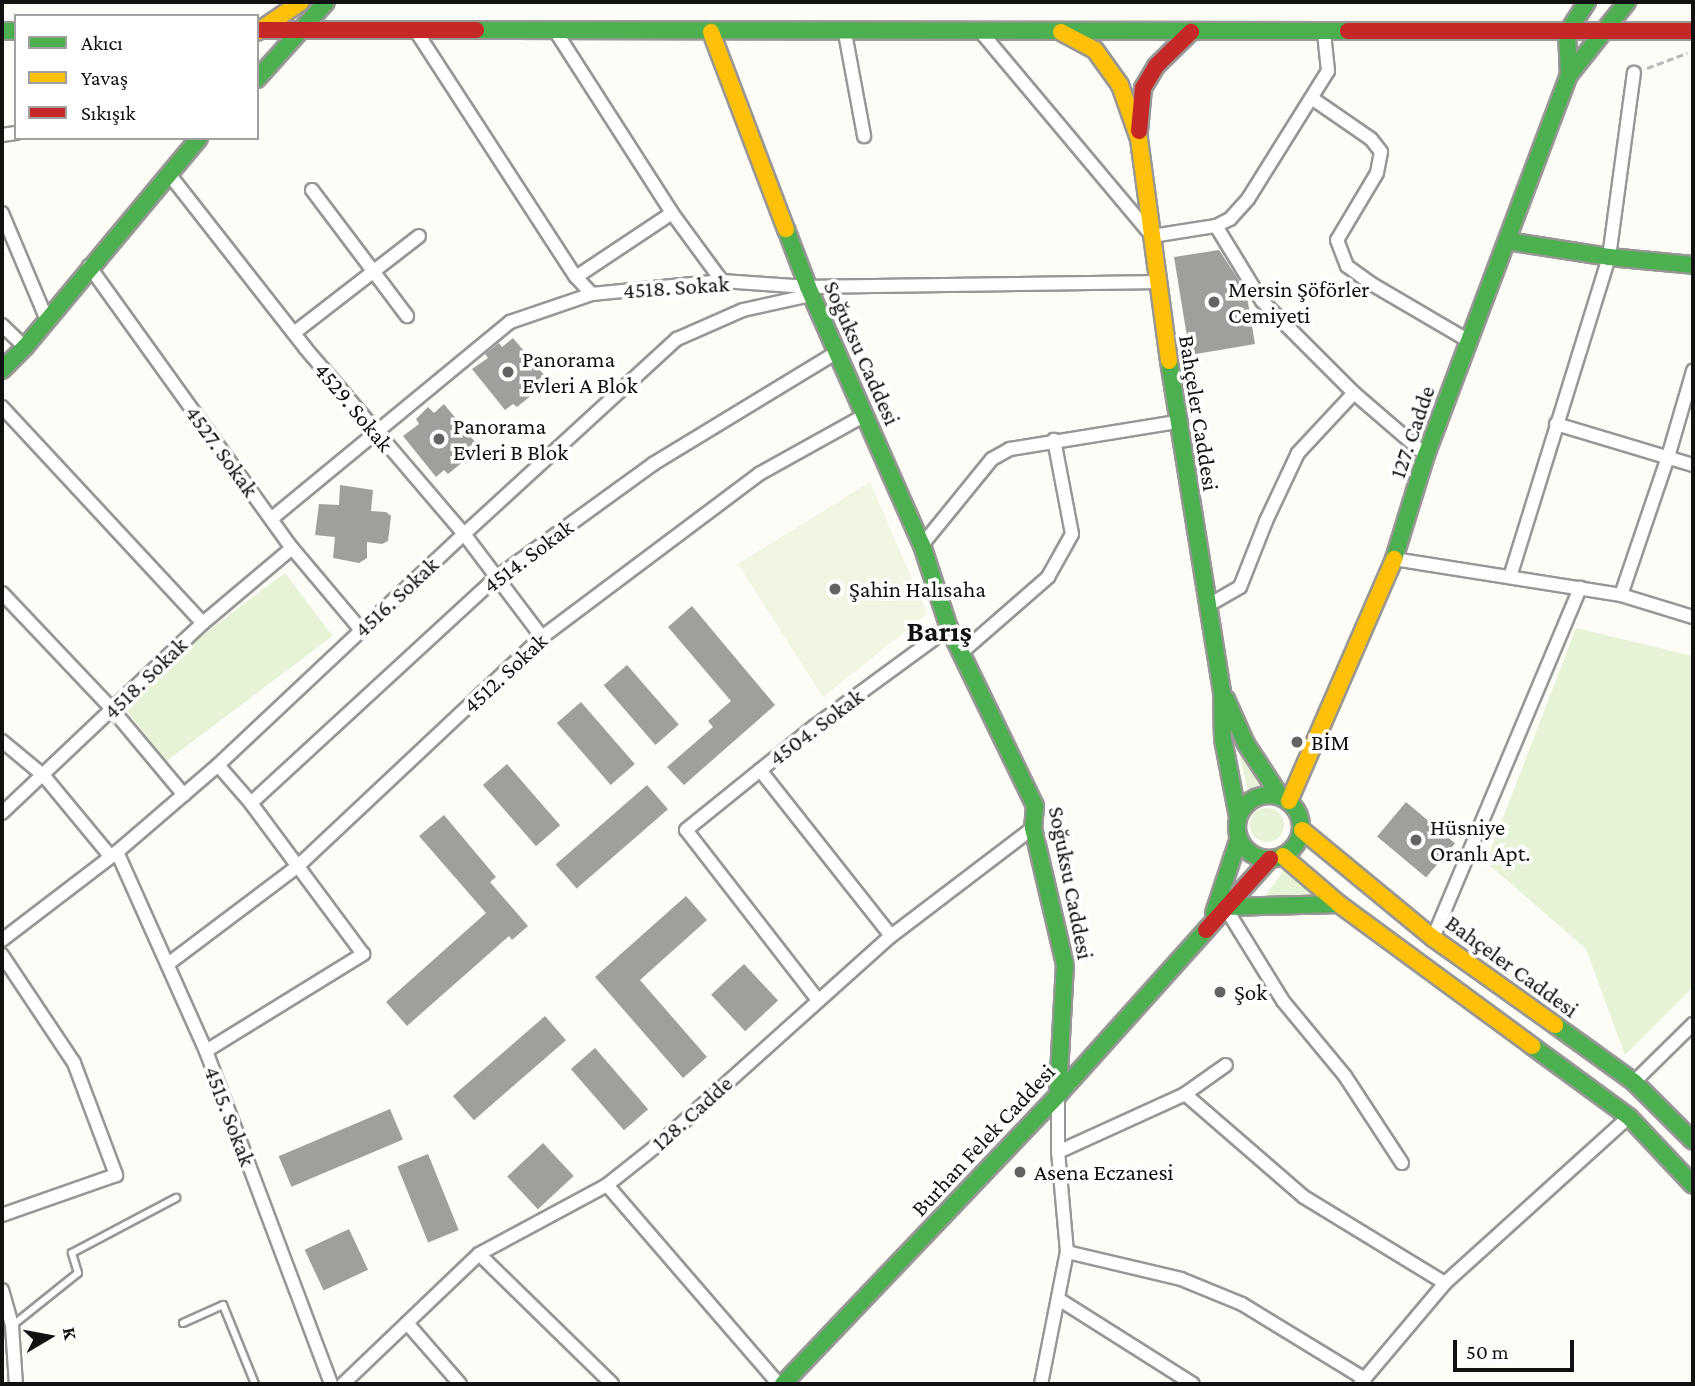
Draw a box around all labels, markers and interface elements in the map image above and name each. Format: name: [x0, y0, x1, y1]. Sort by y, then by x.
legend: [14, 14, 259, 140]
text: Akıcı: [81, 31, 123, 55]
text: Yavaş: [81, 66, 128, 90]
text: Sıkışık: [81, 101, 136, 125]
street label: 4518. Sokak: [622, 270, 730, 304]
place label: Mersin Şöförler Cemiyeti: [1228, 275, 1370, 329]
street label: Soğuksu Caddesi: [818, 276, 906, 430]
marker: Mersin Şöförler Cemiyeti: [1206, 294, 1222, 310]
street label: Bahçeler Caddesi: [1173, 333, 1225, 493]
place label: Panorama Evleri A Blok: [522, 345, 638, 399]
street label: 4529. Sokak: [309, 357, 399, 457]
marker: Panorama Evleri A Blok: [500, 364, 516, 380]
street label: 127. Cadde: [1383, 382, 1441, 482]
street label: 4527. Sokak: [180, 400, 264, 502]
place label: Panorama Evleri B Blok: [453, 412, 568, 466]
marker: Panorama Evleri B Blok: [431, 431, 447, 447]
street label: 4514. Sokak: [477, 513, 579, 599]
street label: 4516. Sokak: [348, 551, 444, 643]
place label: Şahin Halısaha: [849, 575, 986, 603]
marker: Şahin Halısaha: [827, 581, 843, 597]
district label: Barış: [906, 613, 972, 649]
street label: 4512. Sokak: [457, 627, 553, 719]
street label: 4518. Sokak: [97, 631, 193, 725]
street label: 4504. Sokak: [763, 682, 869, 772]
place label: BİM: [1311, 728, 1350, 756]
marker: BİM: [1289, 734, 1305, 750]
street label: Soğuksu Caddesi: [1043, 804, 1099, 962]
place label: Hüsniye Oranlı Apt.: [1430, 813, 1531, 867]
marker: Hüsniye Oranlı Apt.: [1408, 832, 1424, 848]
street label: Bahçeler Caddesi: [1440, 909, 1584, 1023]
place label: Şok: [1234, 978, 1267, 1006]
marker: Şok: [1212, 984, 1228, 1000]
street label: Burhan Felek Caddesi: [905, 1058, 1061, 1222]
street label: 4515. Sokak: [198, 1062, 262, 1170]
street label: 128. Cadde: [646, 1070, 738, 1156]
place label: Asena Eczanesi: [1034, 1158, 1173, 1186]
marker: Asena Eczanesi: [1012, 1164, 1028, 1180]
north arrow: [14, 1302, 84, 1372]
text: K: [59, 1325, 82, 1341]
scale bar: [1457, 1326, 1578, 1370]
text: 50 m: [1466, 1340, 1509, 1364]

